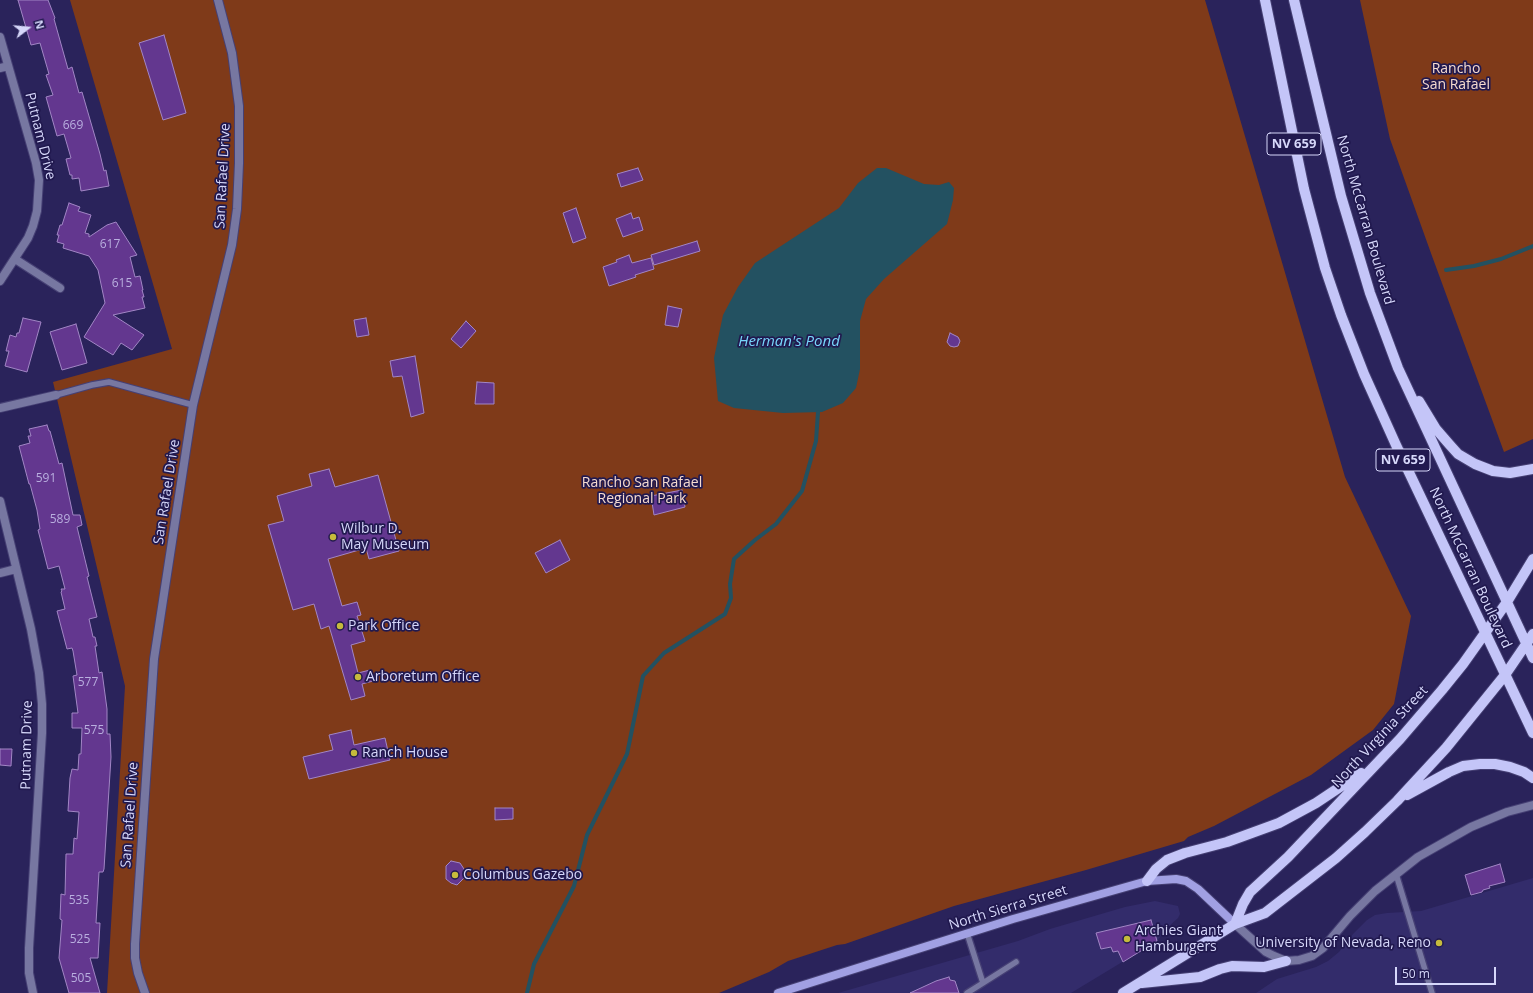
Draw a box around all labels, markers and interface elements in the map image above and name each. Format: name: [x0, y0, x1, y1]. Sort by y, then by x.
north arrow: [8, 8, 48, 48]
text: N: [32, 18, 48, 31]
park label: Rancho San Rafael: [1422, 61, 1490, 94]
street label: Putnam Drive: [21, 91, 59, 181]
house number: 669: [63, 119, 83, 133]
street label: San Rafael Drive: [212, 123, 234, 229]
road number: NV 659: [1267, 133, 1321, 155]
street label: North McCarran Boulevard: [1333, 133, 1397, 307]
house number: 617: [100, 238, 120, 252]
house number: 615: [112, 277, 132, 291]
water label: Herman's Pond: [738, 333, 840, 351]
street label: San Rafael Drive: [150, 438, 184, 546]
road number: NV 659: [1376, 449, 1430, 471]
house number: 591: [36, 472, 56, 486]
park label: Rancho San Rafael Regional Park: [582, 475, 702, 508]
street label: North McCarran Boulevard: [1425, 485, 1515, 651]
house number: 589: [50, 513, 70, 527]
place label: Wilbur D. May Museum: [341, 521, 429, 554]
marker: Wilbur D. May Museum: [328, 532, 338, 542]
place label: Park Office: [348, 618, 419, 634]
marker: Park Office: [335, 621, 345, 631]
place label: Arboretum Office: [366, 669, 480, 685]
marker: Arboretum Office: [353, 672, 363, 682]
house number: 577: [78, 676, 98, 690]
street label: North Virginia Street: [1328, 683, 1432, 791]
street label: Putnam Drive: [18, 700, 36, 790]
house number: 575: [84, 724, 104, 738]
place label: Ranch House: [362, 745, 448, 761]
marker: Ranch House: [349, 748, 359, 758]
street label: San Rafael Drive: [118, 762, 142, 868]
place label: Columbus Gazebo: [463, 867, 582, 883]
marker: Columbus Gazebo: [450, 870, 460, 880]
street label: North Sierra Street: [947, 882, 1069, 934]
house number: 535: [69, 894, 89, 908]
place label: Archies Giant Hamburgers: [1135, 923, 1222, 956]
house number: 525: [70, 933, 90, 947]
marker: Archies Giant Hamburgers: [1122, 934, 1132, 944]
place label: University of Nevada, Reno: [1255, 935, 1431, 951]
marker: University of Nevada, Reno: [1434, 938, 1444, 948]
scale bar: [1397, 959, 1498, 985]
text: 50 m: [1402, 965, 1430, 982]
house number: 505: [71, 972, 91, 986]

